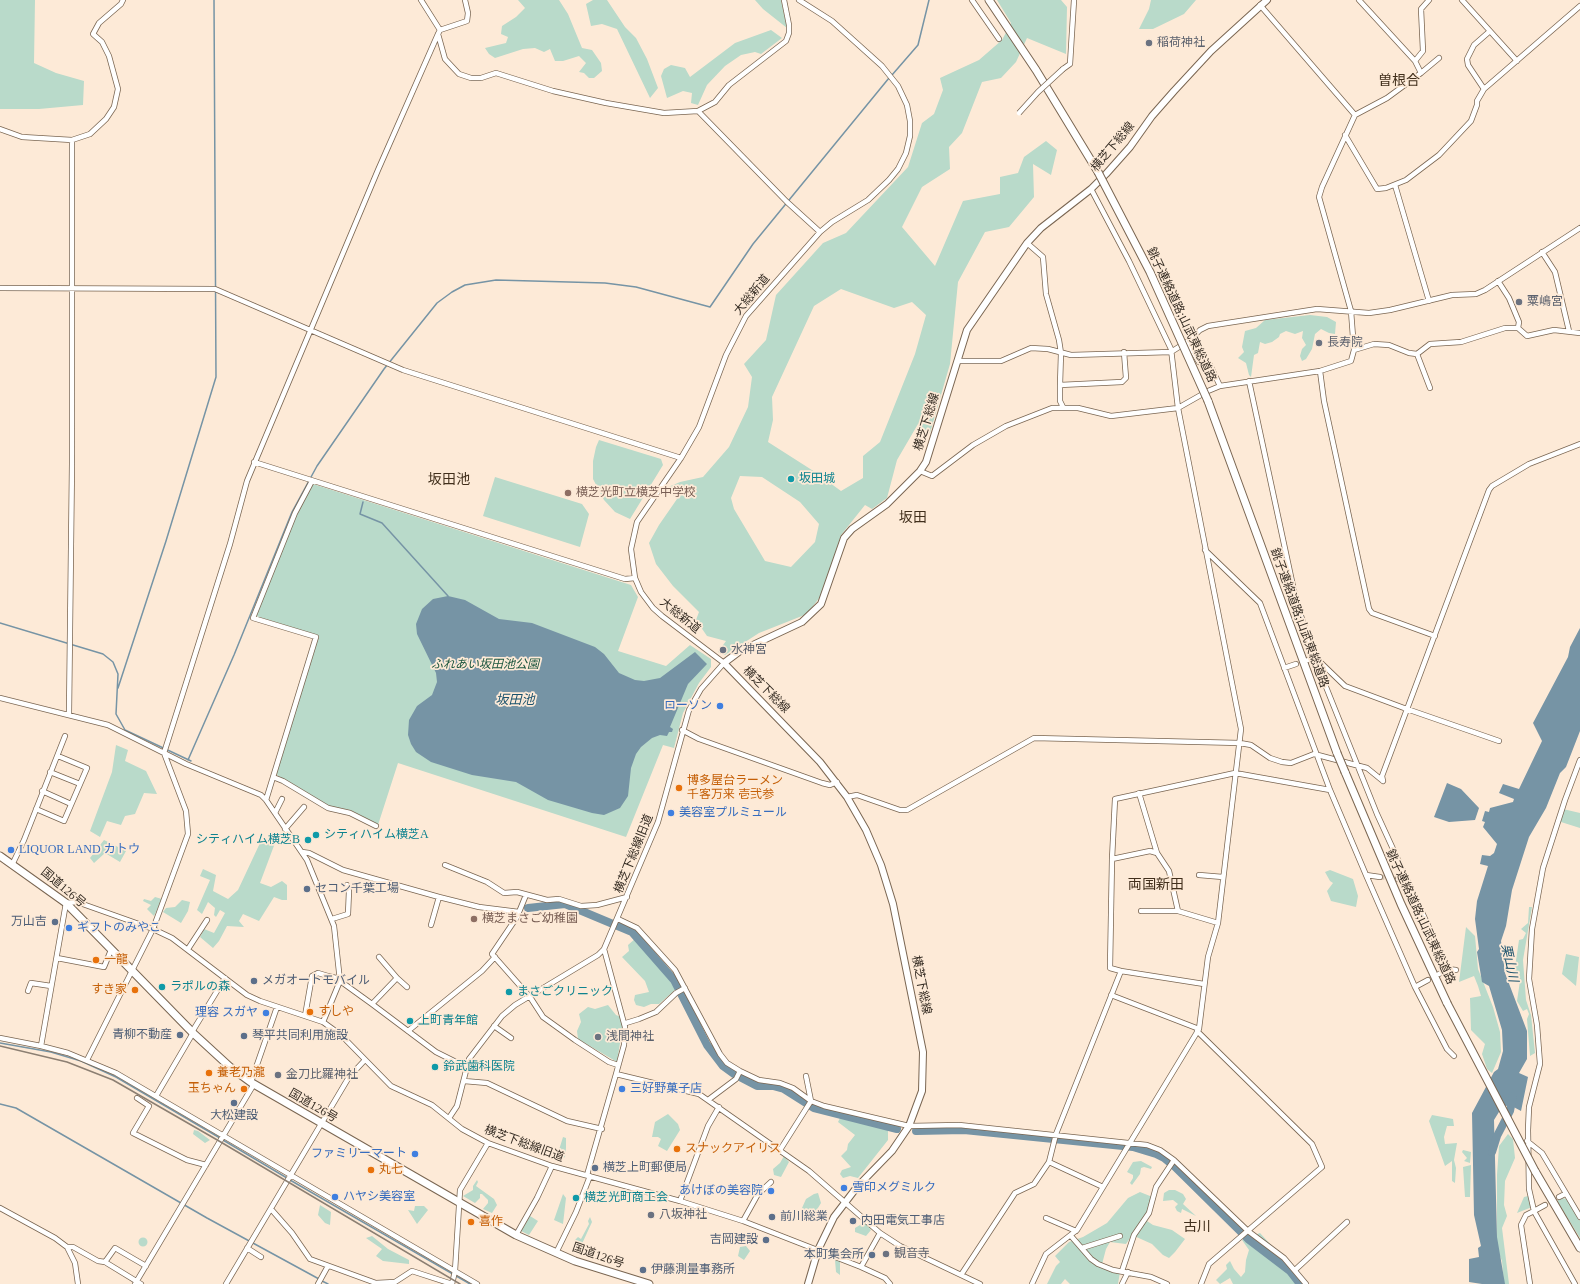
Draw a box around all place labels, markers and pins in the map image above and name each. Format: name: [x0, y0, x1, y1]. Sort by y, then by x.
place label: 稲荷神社: [1157, 36, 1205, 50]
marker: 稲荷神社: [1144, 38, 1154, 48]
place label: 粟嶋宮: [1527, 295, 1563, 309]
marker: 粟嶋宮: [1514, 297, 1524, 307]
place label: 長寿院: [1327, 336, 1363, 350]
marker: 長寿院: [1314, 338, 1324, 348]
place label: 坂田城: [799, 472, 835, 486]
marker: 坂田城: [786, 474, 796, 484]
place label: 横芝光町立横芝中学校: [576, 486, 696, 500]
marker: 横芝光町立横芝中学校: [563, 488, 573, 498]
place label: 水神宮: [731, 643, 767, 657]
marker: 水神宮: [718, 645, 728, 655]
place label: ローソン: [664, 699, 712, 713]
marker: ローソン: [715, 701, 725, 711]
place label: 博多屋台ラーメン 千客万来 壱弐参: [687, 774, 783, 802]
marker: 博多屋台ラーメン 千客万来 壱弐参: [674, 783, 684, 793]
place label: 美容室プルミュール: [679, 806, 787, 820]
marker: 美容室プルミュール: [666, 808, 676, 818]
place label: シティハイム横芝A: [324, 828, 429, 842]
marker: シティハイム横芝A: [311, 830, 321, 840]
place label: シティハイム横芝B: [196, 833, 300, 847]
marker: シティハイム横芝B: [303, 835, 313, 845]
place label: LIQUOR LAND カトウ: [19, 843, 140, 857]
marker: LIQUOR LAND カトウ: [6, 845, 16, 855]
place label: セコン千葉工場: [315, 882, 399, 896]
marker: セコン千葉工場: [302, 884, 312, 894]
place label: 横芝まさご幼稚園: [482, 912, 578, 926]
marker: 横芝まさご幼稚園: [469, 914, 479, 924]
place label: 万山吉: [11, 915, 47, 929]
marker: 万山吉: [50, 917, 60, 927]
place label: ギフトのみやこ: [77, 921, 161, 935]
marker: ギフトのみやこ: [64, 923, 74, 933]
place label: 一龍: [104, 953, 128, 967]
marker: 一龍: [91, 955, 101, 965]
place label: メガオートモバイル: [262, 974, 370, 988]
marker: メガオートモバイル: [249, 976, 259, 986]
place label: ラポルの森: [170, 980, 230, 994]
marker: ラポルの森: [157, 982, 167, 992]
place label: すき家: [91, 983, 127, 997]
marker: すき家: [130, 985, 140, 995]
place label: まさごクリニック: [517, 985, 613, 999]
marker: まさごクリニック: [504, 987, 514, 997]
place label: すしや: [318, 1005, 354, 1019]
place label: 理容 スガヤ: [195, 1006, 258, 1020]
marker: すしや: [305, 1007, 315, 1017]
marker: 理容 スガヤ: [261, 1008, 271, 1018]
place label: 上町青年館: [418, 1014, 478, 1028]
marker: 上町青年館: [405, 1016, 415, 1026]
place label: 青柳不動産: [112, 1028, 172, 1042]
place label: 琴平共同利用施設: [252, 1029, 348, 1043]
marker: 青柳不動産: [175, 1030, 185, 1040]
place label: 浅間神社: [606, 1030, 654, 1044]
marker: 琴平共同利用施設: [239, 1031, 249, 1041]
marker: 浅間神社: [593, 1032, 603, 1042]
place label: 鈴武歯科医院: [443, 1060, 515, 1074]
marker: 鈴武歯科医院: [430, 1062, 440, 1072]
place label: 養老乃瀧: [217, 1066, 265, 1080]
marker: 養老乃瀧: [204, 1068, 214, 1078]
place label: 金刀比羅神社: [286, 1068, 358, 1082]
marker: 金刀比羅神社: [273, 1070, 283, 1080]
place label: 玉ちゃん: [188, 1082, 236, 1096]
place label: 三好野菓子店: [630, 1082, 702, 1096]
marker: 玉ちゃん: [239, 1084, 249, 1094]
marker: 三好野菓子店: [617, 1084, 627, 1094]
marker: 大松建設: [229, 1098, 239, 1108]
place label: 大松建設: [210, 1109, 258, 1123]
place label: スナックアイリス: [685, 1142, 781, 1156]
marker: スナックアイリス: [672, 1144, 682, 1154]
place label: ファミリーマート: [311, 1147, 407, 1161]
marker: ファミリーマート: [410, 1149, 420, 1159]
place label: 横芝上町郵便局: [603, 1161, 687, 1175]
place label: 丸七: [379, 1163, 403, 1177]
marker: 横芝上町郵便局: [590, 1163, 600, 1173]
marker: 丸七: [366, 1165, 376, 1175]
place label: 雪印メグミルク: [852, 1181, 936, 1195]
marker: 雪印メグミルク: [839, 1183, 849, 1193]
place label: あけぼの美容院: [679, 1184, 763, 1198]
marker: あけぼの美容院: [766, 1186, 776, 1196]
place label: ハヤシ美容室: [343, 1190, 415, 1204]
place label: 横芝光町商工会: [584, 1191, 668, 1205]
marker: ハヤシ美容室: [330, 1192, 340, 1202]
marker: 横芝光町商工会: [571, 1193, 581, 1203]
place label: 八坂神社: [659, 1208, 707, 1222]
marker: 八坂神社: [646, 1210, 656, 1220]
place label: 前川総業: [780, 1210, 828, 1224]
marker: 前川総業: [767, 1212, 777, 1222]
place label: 内田電気工事店: [861, 1214, 945, 1228]
place label: 喜作: [479, 1215, 503, 1229]
marker: 内田電気工事店: [848, 1216, 858, 1226]
marker: 喜作: [466, 1217, 476, 1227]
place label: 吉岡建設: [710, 1233, 758, 1247]
marker: 吉岡建設: [761, 1235, 771, 1245]
place label: 観音寺: [894, 1247, 930, 1261]
place label: 本町集会所: [804, 1248, 864, 1262]
marker: 観音寺: [881, 1249, 891, 1259]
marker: 本町集会所: [867, 1250, 877, 1260]
place label: 伊藤測量事務所: [651, 1263, 735, 1277]
marker: 伊藤測量事務所: [638, 1265, 648, 1275]

